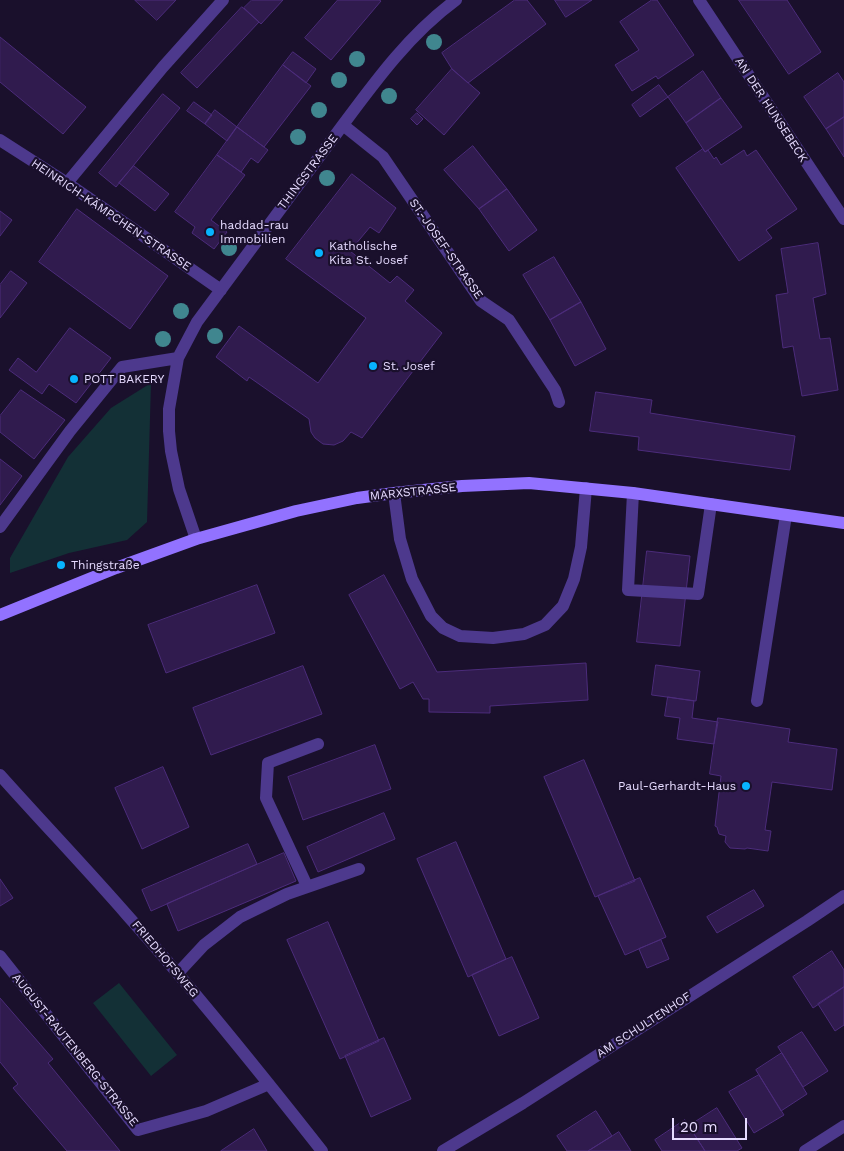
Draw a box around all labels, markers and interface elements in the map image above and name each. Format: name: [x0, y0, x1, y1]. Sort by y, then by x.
street label: AN DER HUNSEBECK: [732, 55, 810, 165]
street label: THINGSTRASSE: [275, 132, 341, 212]
street label: HEINRICH-KÄMPCHEN-STRASSE: [28, 156, 194, 274]
street label: ST.-JOSEF-STRASSE: [406, 196, 486, 302]
place label: haddad-rau Immobilien: [220, 218, 289, 246]
marker: haddad-rau Immobilien: [204, 226, 216, 238]
place label: Katholische Kita St. Josef: [329, 239, 408, 267]
marker: Katholische Kita St. Josef: [313, 247, 325, 259]
place label: St. Josef: [383, 359, 435, 373]
marker: St. Josef: [367, 360, 379, 372]
place label: POTT BAKERY: [84, 372, 164, 386]
marker: POTT BAKERY: [68, 373, 80, 385]
street label: MARXSTRASSE: [369, 480, 457, 504]
place label: Thingstraße: [71, 558, 140, 572]
marker: Thingstraße: [55, 559, 67, 571]
place label: Paul-Gerhardt-Haus: [618, 779, 736, 793]
marker: Paul-Gerhardt-Haus: [740, 780, 752, 792]
street label: FRIEDHOFSWEG: [129, 918, 201, 1000]
street label: AUGUST-RAUTENBERG-STRASSE: [9, 971, 141, 1129]
street label: AM SCHULTENHOF: [594, 989, 694, 1061]
scale bar: [674, 1108, 749, 1140]
text: 20 m: [680, 1118, 718, 1136]

